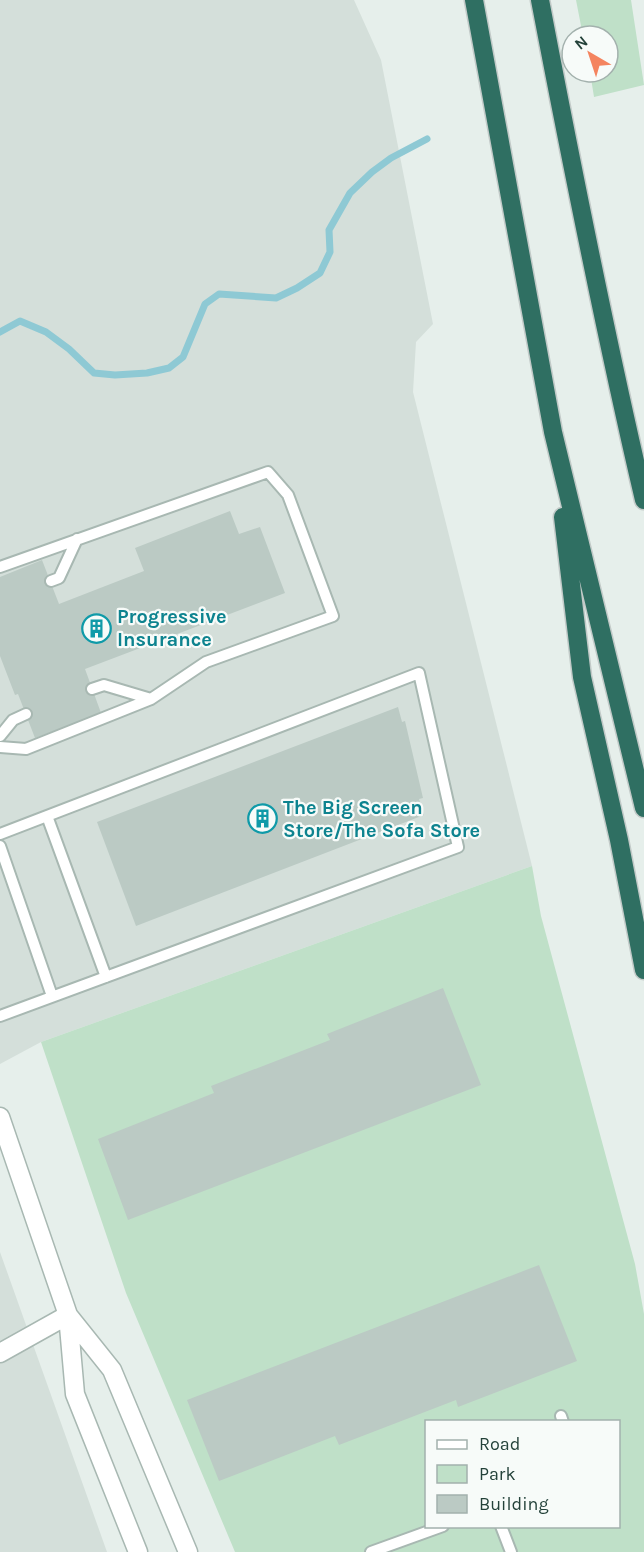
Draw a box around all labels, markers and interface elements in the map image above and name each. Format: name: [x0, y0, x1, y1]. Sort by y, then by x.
north arrow: [560, 24, 620, 84]
text: N: [570, 32, 591, 54]
place label: Progressive Insurance: [117, 605, 227, 651]
building icon: Progressive Insurance: [80, 612, 112, 644]
place label: The Big Screen Store/The Sofa Store: [283, 796, 480, 842]
building icon: The Big Screen Store/The Sofa Store: [246, 802, 278, 834]
legend: [425, 1420, 620, 1528]
text: Road: [479, 1433, 520, 1455]
text: Park: [479, 1463, 516, 1485]
text: Building: [479, 1493, 549, 1515]

